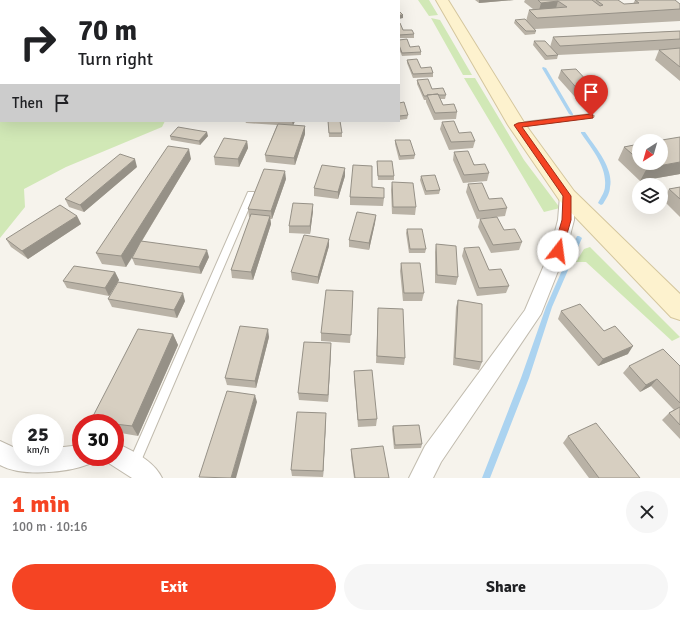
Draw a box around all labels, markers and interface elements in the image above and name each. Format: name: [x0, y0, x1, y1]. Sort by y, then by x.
text: 70 m: [78, 14, 137, 48]
icon: right: [12, 16, 64, 68]
text: Turn right: [78, 48, 153, 70]
pin: [574, 75, 608, 116]
icon: arrive: [580, 81, 602, 103]
icon: arrive: [51, 92, 73, 114]
text: Then: [12, 94, 43, 112]
north arrow: [632, 134, 668, 170]
map controls: [632, 134, 668, 214]
button: layers: [632, 178, 668, 214]
position arrow: [537, 230, 579, 272]
speed limit sign: 30: [72, 414, 124, 466]
text: 25: [27, 422, 49, 447]
text: km/h: [27, 444, 49, 456]
text: 1 min: [12, 489, 70, 519]
button: close: [626, 491, 668, 533]
text: 100 m · 10:16: [12, 519, 88, 535]
button: Exit: [12, 564, 336, 610]
button: Share: [344, 564, 668, 610]

